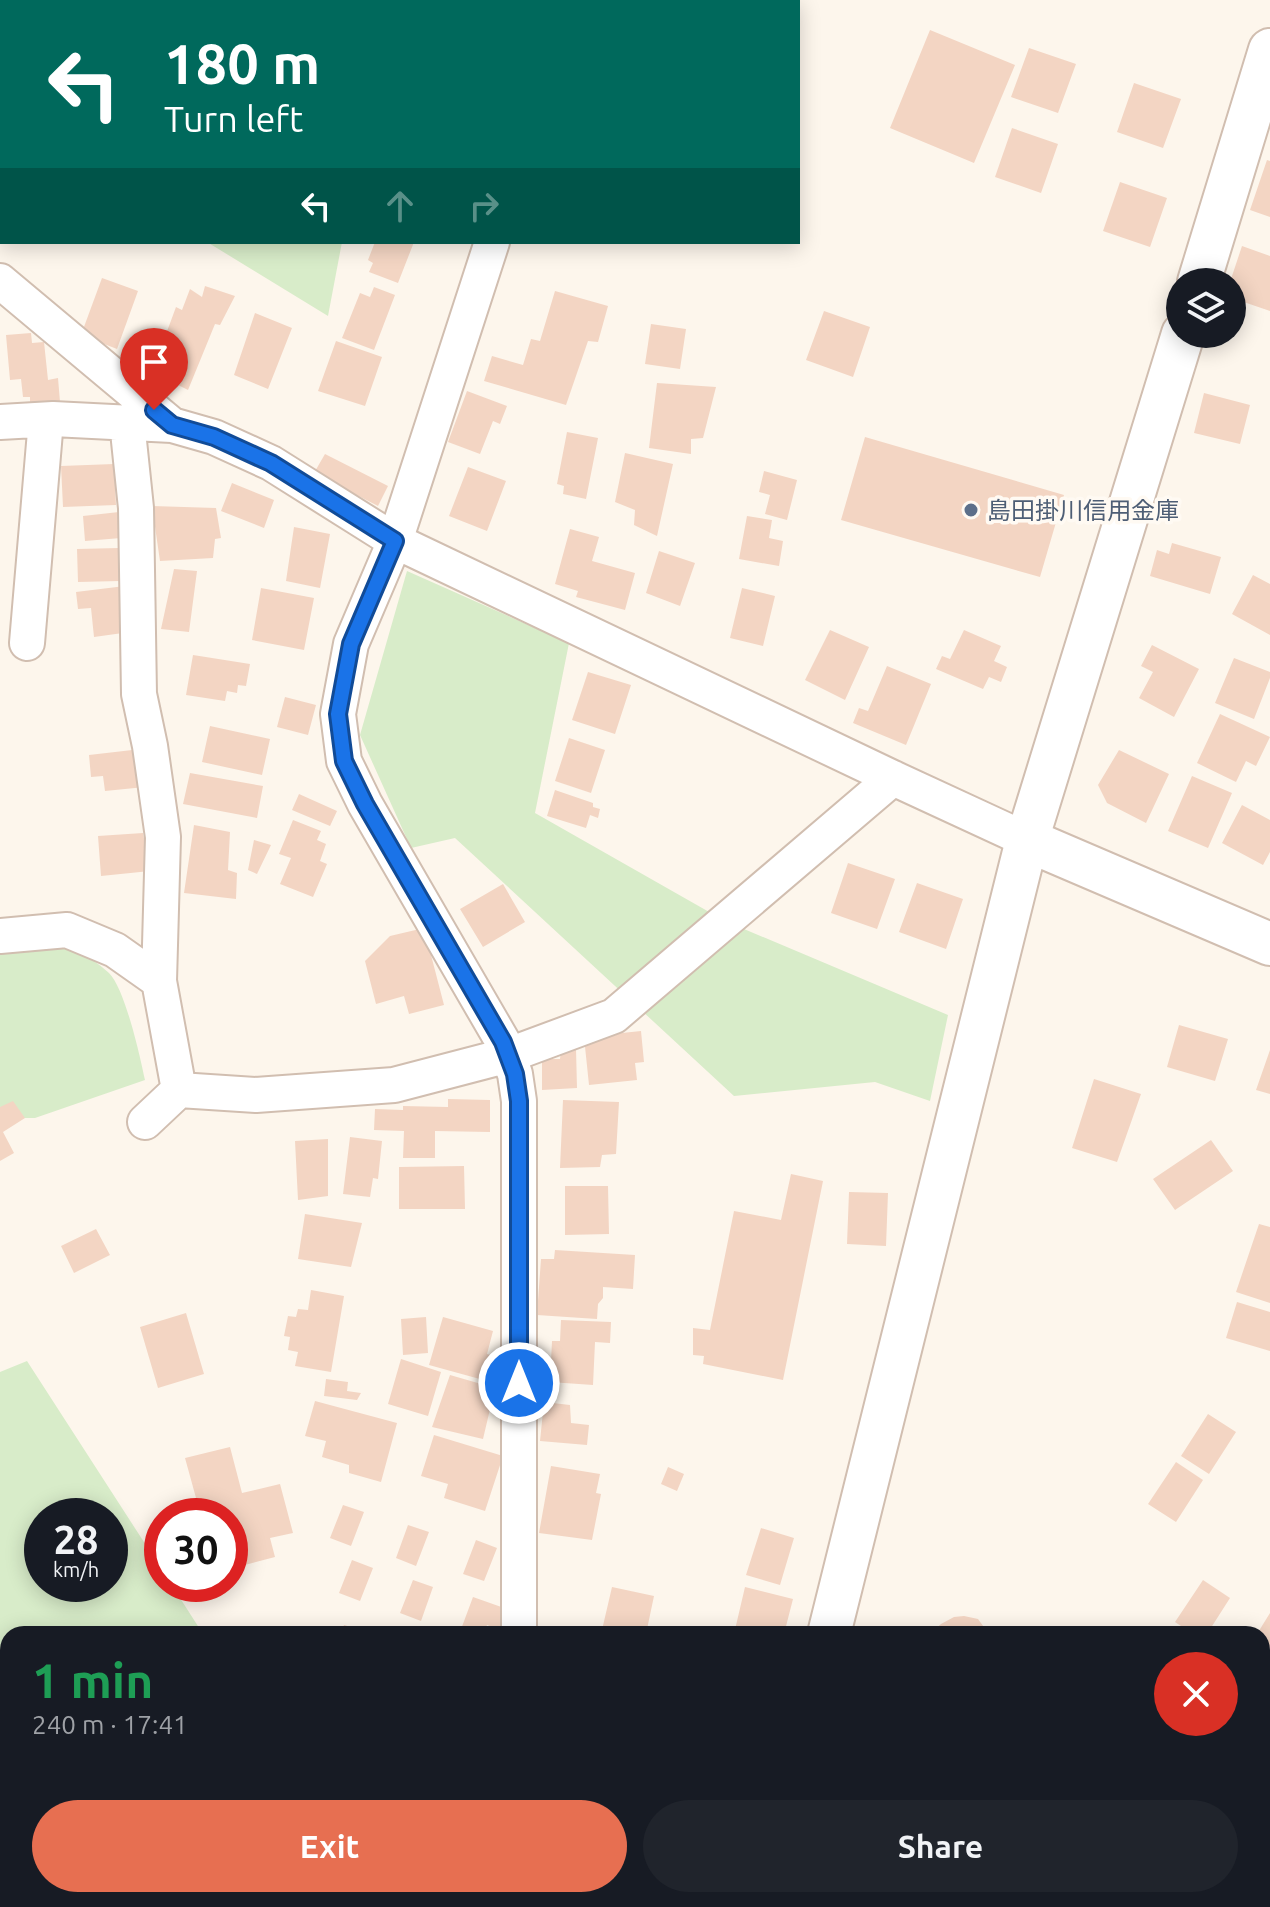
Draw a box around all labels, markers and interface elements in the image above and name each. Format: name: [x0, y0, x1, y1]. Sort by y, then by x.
icon: left: [32, 32, 136, 136]
text: 180 m: [164, 32, 320, 95]
text: Turn left: [164, 98, 303, 139]
icon: left: [294, 184, 338, 228]
icon: ahead: [378, 184, 422, 228]
icon: right: [462, 184, 506, 228]
map controls: [1166, 268, 1246, 348]
button: layers: [1166, 268, 1246, 348]
pin: [120, 328, 188, 410]
icon: arrive: [132, 340, 176, 384]
place label: 島田掛川信用金庫: [987, 497, 1179, 524]
marker: 島田掛川信用金庫: [962, 501, 980, 519]
position arrow: [477, 1341, 561, 1425]
speed limit sign: 30: [144, 1498, 248, 1602]
text: 28: [53, 1517, 99, 1562]
text: km/h: [53, 1558, 99, 1581]
button: close: [1154, 1652, 1238, 1736]
text: 1 min: [32, 1653, 153, 1707]
text: 240 m · 17:41: [32, 1710, 188, 1739]
button: Exit: [32, 1800, 627, 1892]
button: Share: [643, 1800, 1238, 1892]

